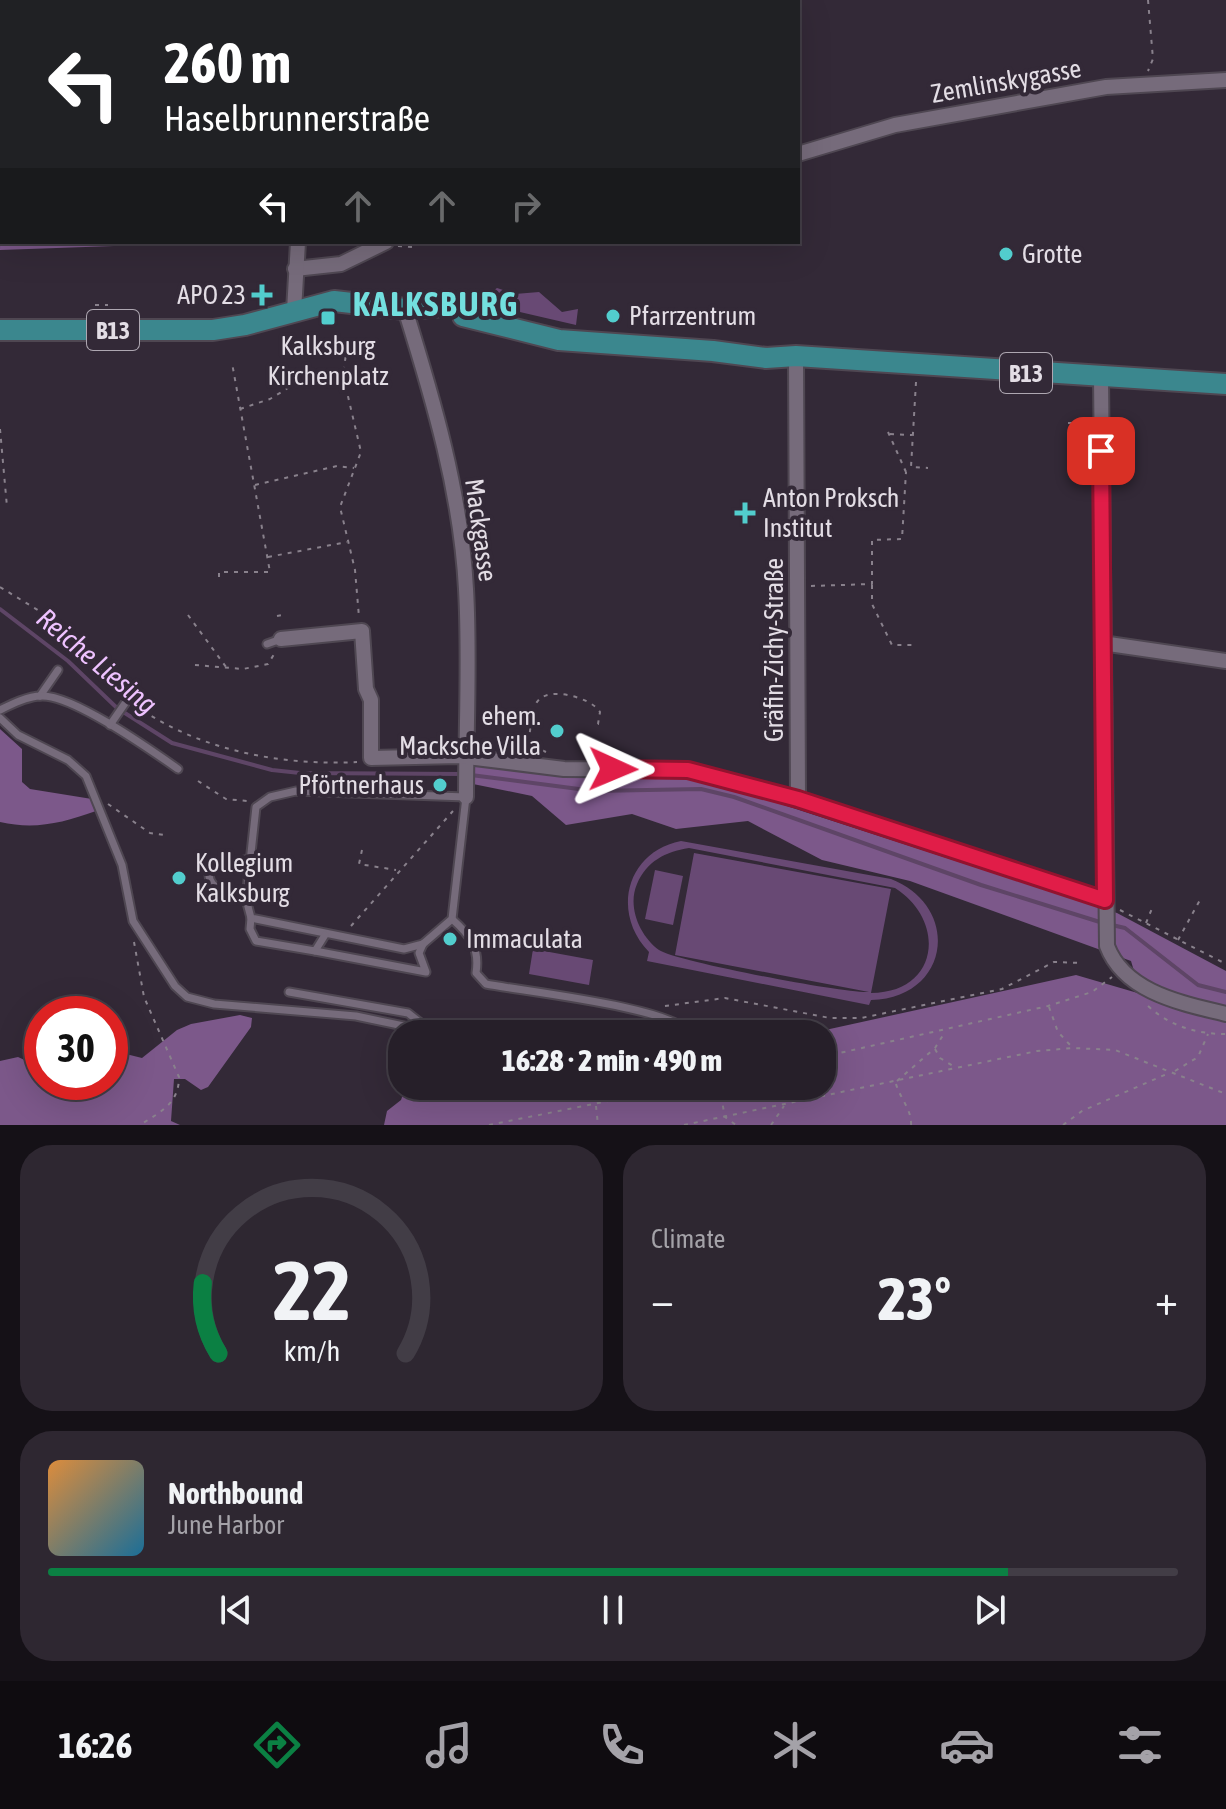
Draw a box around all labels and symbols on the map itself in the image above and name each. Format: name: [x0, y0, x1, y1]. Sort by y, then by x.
street label: Zemlinskygasse: [929, 53, 1083, 109]
place label: Grotte: [1022, 239, 1082, 269]
marker: Grotte: [997, 245, 1015, 263]
place label: APO 23: [177, 280, 246, 310]
district label: KALKSBURG: [353, 284, 519, 323]
marker: APO 23: [253, 286, 271, 304]
place label: Pfarrzentrum: [629, 301, 756, 331]
marker: Pfarrzentrum: [604, 307, 622, 325]
marker: Kalksburg Kirchenplatz: [319, 309, 337, 327]
road number: B13: [87, 310, 139, 350]
place label: Kalksburg Kirchenplatz: [267, 331, 389, 391]
road number: B13: [1000, 353, 1052, 393]
pin: [1067, 417, 1135, 485]
street label: Mackgasse: [459, 477, 503, 583]
place label: Anton Proksch Institut: [763, 483, 899, 543]
marker: Anton Proksch Institut: [734, 502, 756, 524]
street label: Gräfin-Zichy-Straße: [759, 558, 789, 742]
water label: Reiche Liesing: [31, 602, 163, 720]
place label: ehem. Macksche Villa: [399, 701, 541, 761]
marker: ehem. Macksche Villa: [548, 722, 566, 740]
position arrow: [571, 727, 655, 811]
place label: Pförtnerhaus: [298, 770, 424, 800]
marker: Pförtnerhaus: [431, 776, 449, 794]
place label: Kollegium Kalksburg: [195, 848, 293, 908]
marker: Kollegium Kalksburg: [170, 869, 188, 887]
place label: Immaculata: [466, 924, 583, 954]
marker: Immaculata: [441, 930, 459, 948]
speed limit sign: 30: [24, 996, 128, 1100]

